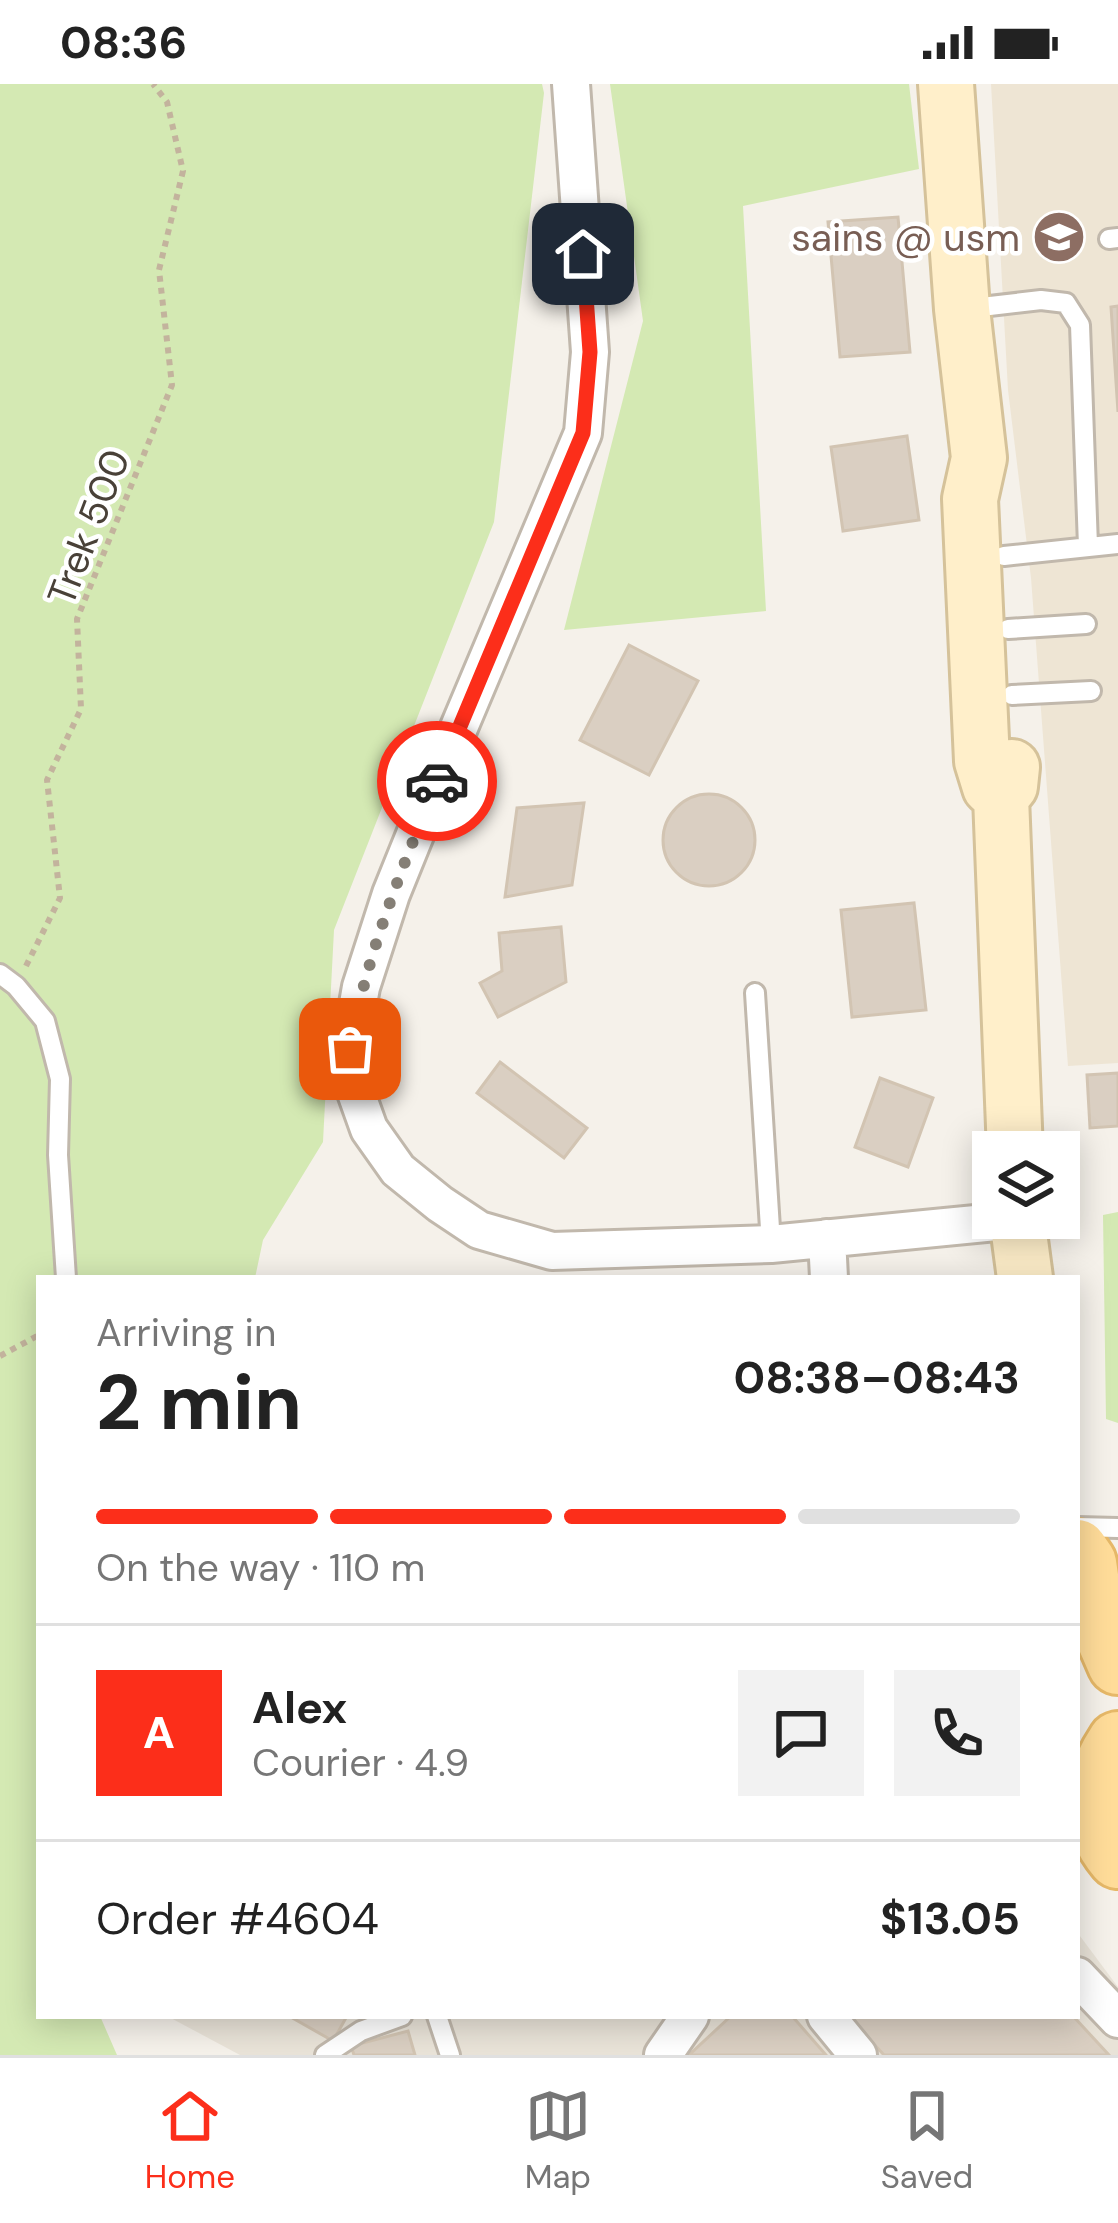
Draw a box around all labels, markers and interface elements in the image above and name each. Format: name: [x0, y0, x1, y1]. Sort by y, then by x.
text: 08:36: [60, 13, 187, 72]
pin: [532, 203, 634, 305]
school or university icon: sains @ usm: [1031, 209, 1087, 265]
place label: sains @ usm: [791, 212, 1020, 263]
icon: home: [550, 221, 616, 287]
street label: Trek 500: [36, 442, 141, 612]
courier: [377, 721, 497, 841]
icon: car: [404, 748, 470, 814]
pin: [299, 998, 401, 1100]
icon: bag: [317, 1016, 383, 1082]
map controls: [972, 1131, 1080, 1239]
button: layers: [972, 1131, 1080, 1239]
text: Arriving in: [96, 1307, 276, 1358]
text: 08:38–08:43: [733, 1348, 1020, 1407]
text: 2 min: [96, 1352, 302, 1453]
text: On the way · 110 m: [96, 1542, 425, 1593]
button: chat: [738, 1670, 864, 1796]
button: phone: [894, 1670, 1020, 1796]
text: Alex: [252, 1678, 347, 1737]
text: A: [143, 1703, 175, 1762]
text: Courier · 4.9: [252, 1737, 469, 1788]
text: Order #4604: [96, 1889, 379, 1948]
text: $13.05: [880, 1889, 1020, 1948]
tab: Home: [145, 2083, 235, 2198]
tab: Map: [525, 2083, 591, 2198]
tab: Saved: [881, 2083, 973, 2198]

